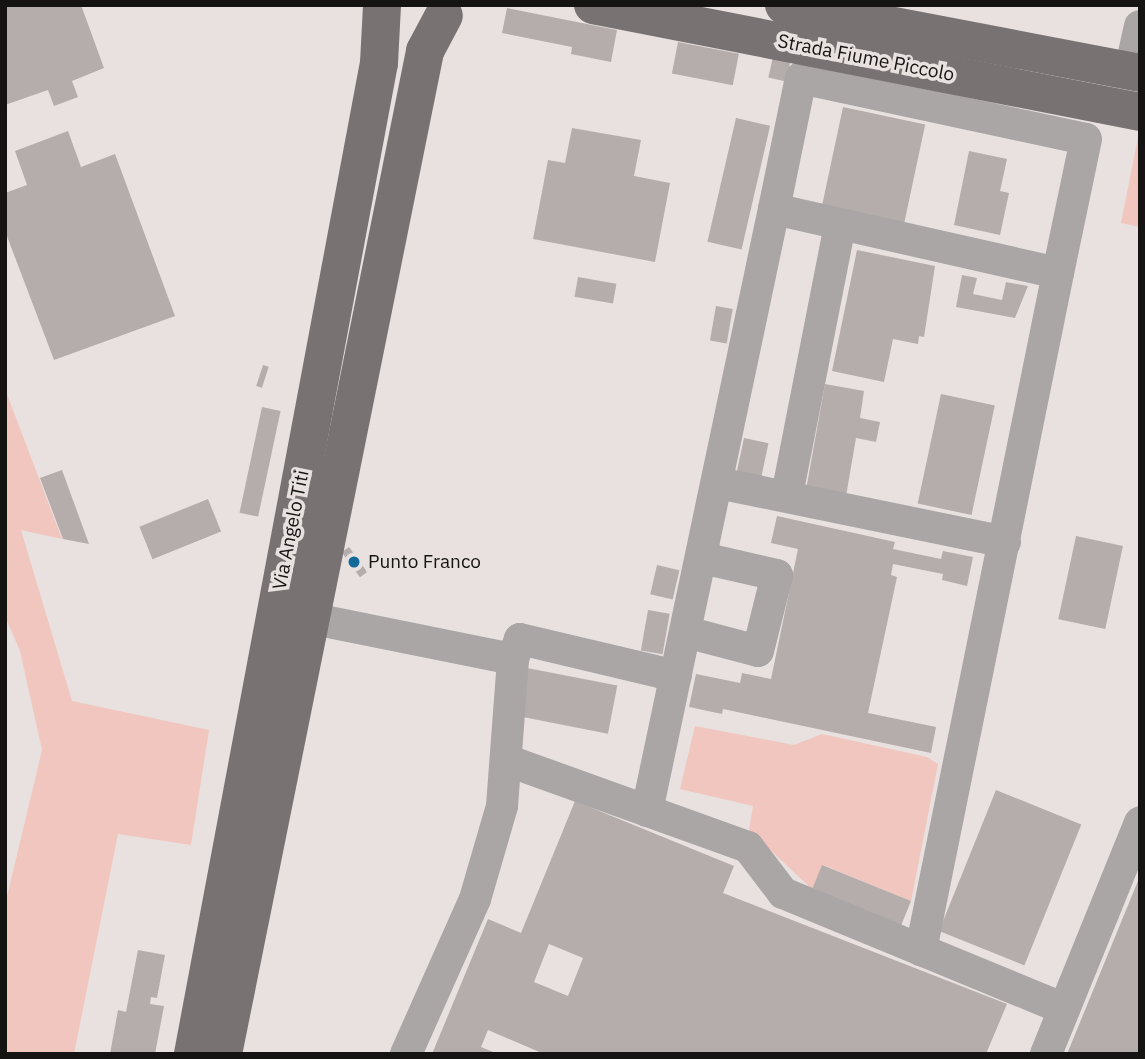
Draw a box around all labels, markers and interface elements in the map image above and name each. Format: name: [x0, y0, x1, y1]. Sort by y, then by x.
street label: Strada Fiume Piccolo: [776, 30, 956, 86]
street label: Via Angelo Titi: [268, 468, 314, 592]
place label: Punto Franco: [368, 551, 481, 573]
marker: Punto Franco: [346, 554, 362, 570]

